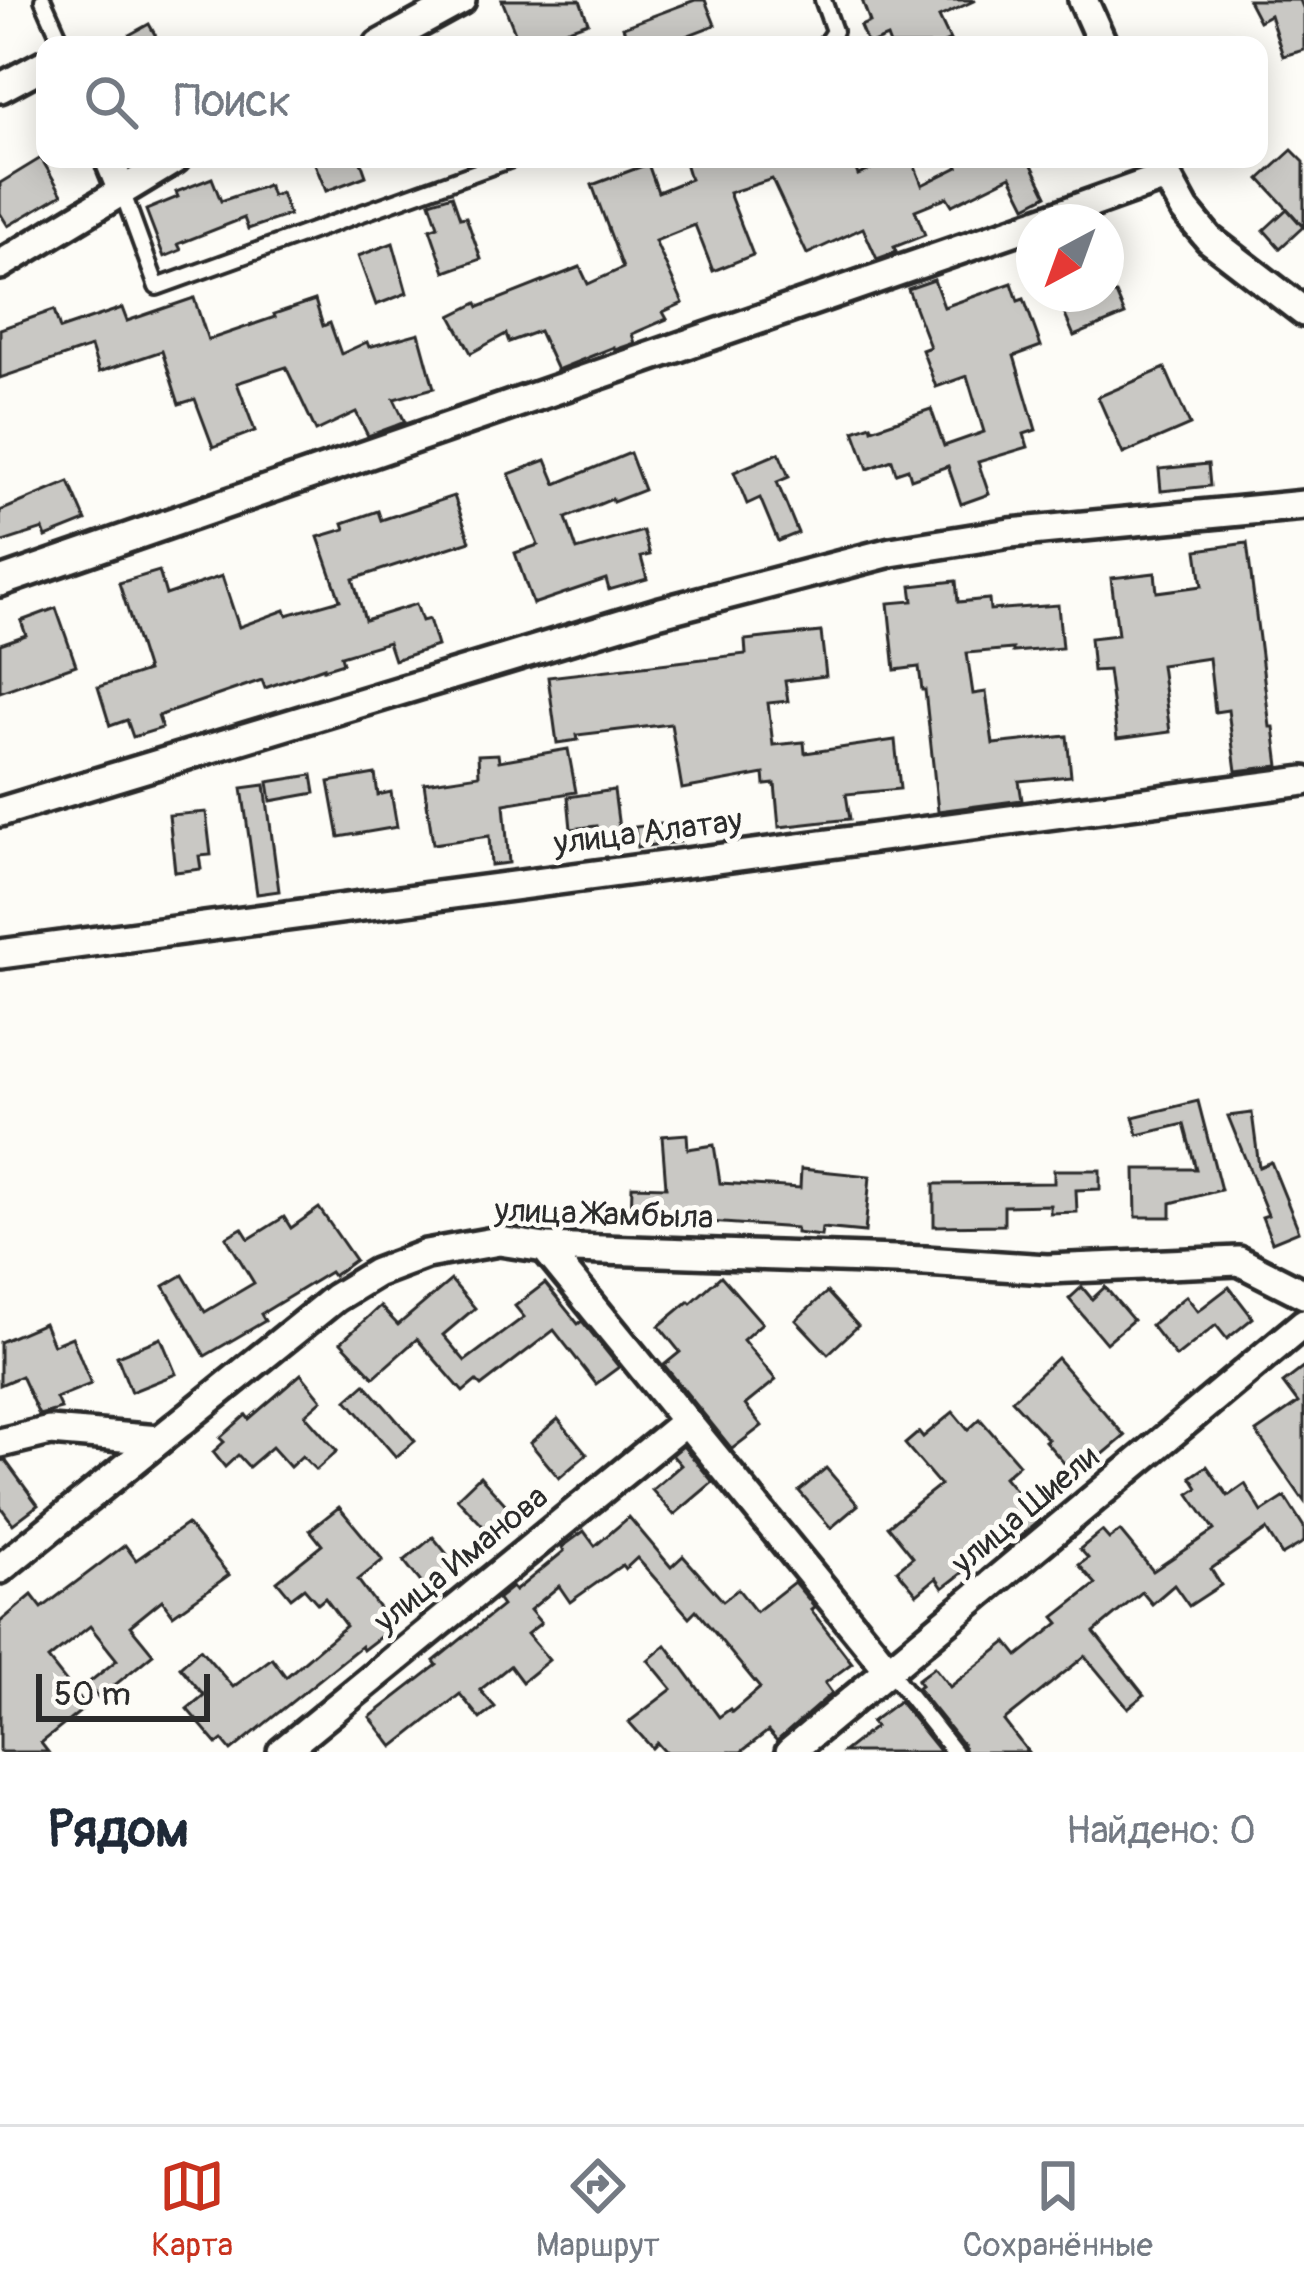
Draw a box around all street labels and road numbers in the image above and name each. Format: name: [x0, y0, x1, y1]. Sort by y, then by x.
street label: улица Алатау: [551, 800, 745, 864]
street label: улица Жамбыла: [493, 1190, 714, 1238]
street label: улица Шиели: [942, 1436, 1107, 1584]
street label: улица Иманова: [365, 1476, 556, 1642]

